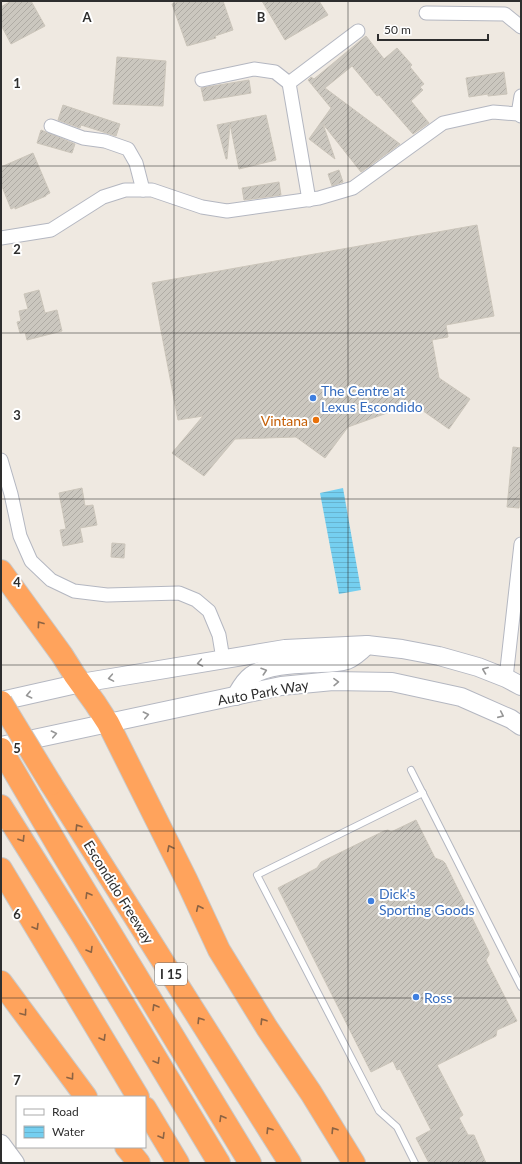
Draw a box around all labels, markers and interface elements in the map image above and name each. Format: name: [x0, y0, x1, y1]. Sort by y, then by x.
text: A: [81, 9, 92, 25]
text: B: [257, 9, 266, 25]
scale bar: [378, 16, 488, 42]
text: 50 m: [384, 22, 411, 37]
text: 1: [13, 75, 21, 91]
text: 2: [13, 241, 21, 257]
place label: The Centre at Lexus Escondido: [321, 382, 423, 415]
marker: The Centre at Lexus Escondido: [308, 393, 318, 403]
text: 3: [13, 407, 21, 423]
place label: Vintana: [261, 412, 308, 429]
marker: Vintana: [311, 415, 321, 425]
text: 4: [13, 574, 21, 590]
one-way arrow: [37, 621, 44, 628]
one-way arrow: [197, 658, 203, 667]
one-way arrow: [482, 666, 489, 674]
one-way arrow: [260, 667, 267, 675]
one-way arrow: [108, 673, 114, 682]
street label: Auto Park Way: [216, 675, 311, 708]
one-way arrow: [333, 678, 339, 686]
one-way arrow: [26, 690, 32, 698]
one-way arrow: [498, 710, 505, 718]
one-way arrow: [143, 711, 149, 719]
one-way arrow: [51, 731, 57, 739]
text: 5: [13, 740, 21, 756]
one-way arrow: [76, 824, 83, 831]
one-way arrow: [17, 835, 24, 842]
street label: Escondido Freeway: [80, 837, 158, 947]
one-way arrow: [168, 845, 175, 852]
place label: Dick's Sporting Goods: [379, 885, 475, 918]
one-way arrow: [85, 892, 92, 899]
marker: Dick's Sporting Goods: [366, 896, 376, 906]
one-way arrow: [196, 904, 204, 912]
text: 6: [13, 906, 21, 922]
one-way arrow: [31, 923, 38, 930]
one-way arrow: [86, 946, 93, 953]
road number: I 15: [155, 963, 187, 985]
place label: Ross: [424, 989, 452, 1006]
marker: Ross: [411, 992, 421, 1002]
one-way arrow: [152, 1004, 160, 1011]
one-way arrow: [19, 1009, 27, 1016]
one-way arrow: [197, 1017, 205, 1024]
one-way arrow: [260, 1018, 267, 1025]
one-way arrow: [98, 1034, 105, 1041]
one-way arrow: [153, 1057, 160, 1064]
text: 7: [13, 1072, 21, 1088]
one-way arrow: [66, 1072, 73, 1079]
legend: [16, 1096, 146, 1148]
text: Road: [52, 1104, 79, 1119]
one-way arrow: [220, 1115, 227, 1122]
text: Water: [52, 1124, 85, 1139]
one-way arrow: [267, 1127, 274, 1134]
one-way arrow: [331, 1127, 338, 1134]
one-way arrow: [157, 1132, 164, 1139]

